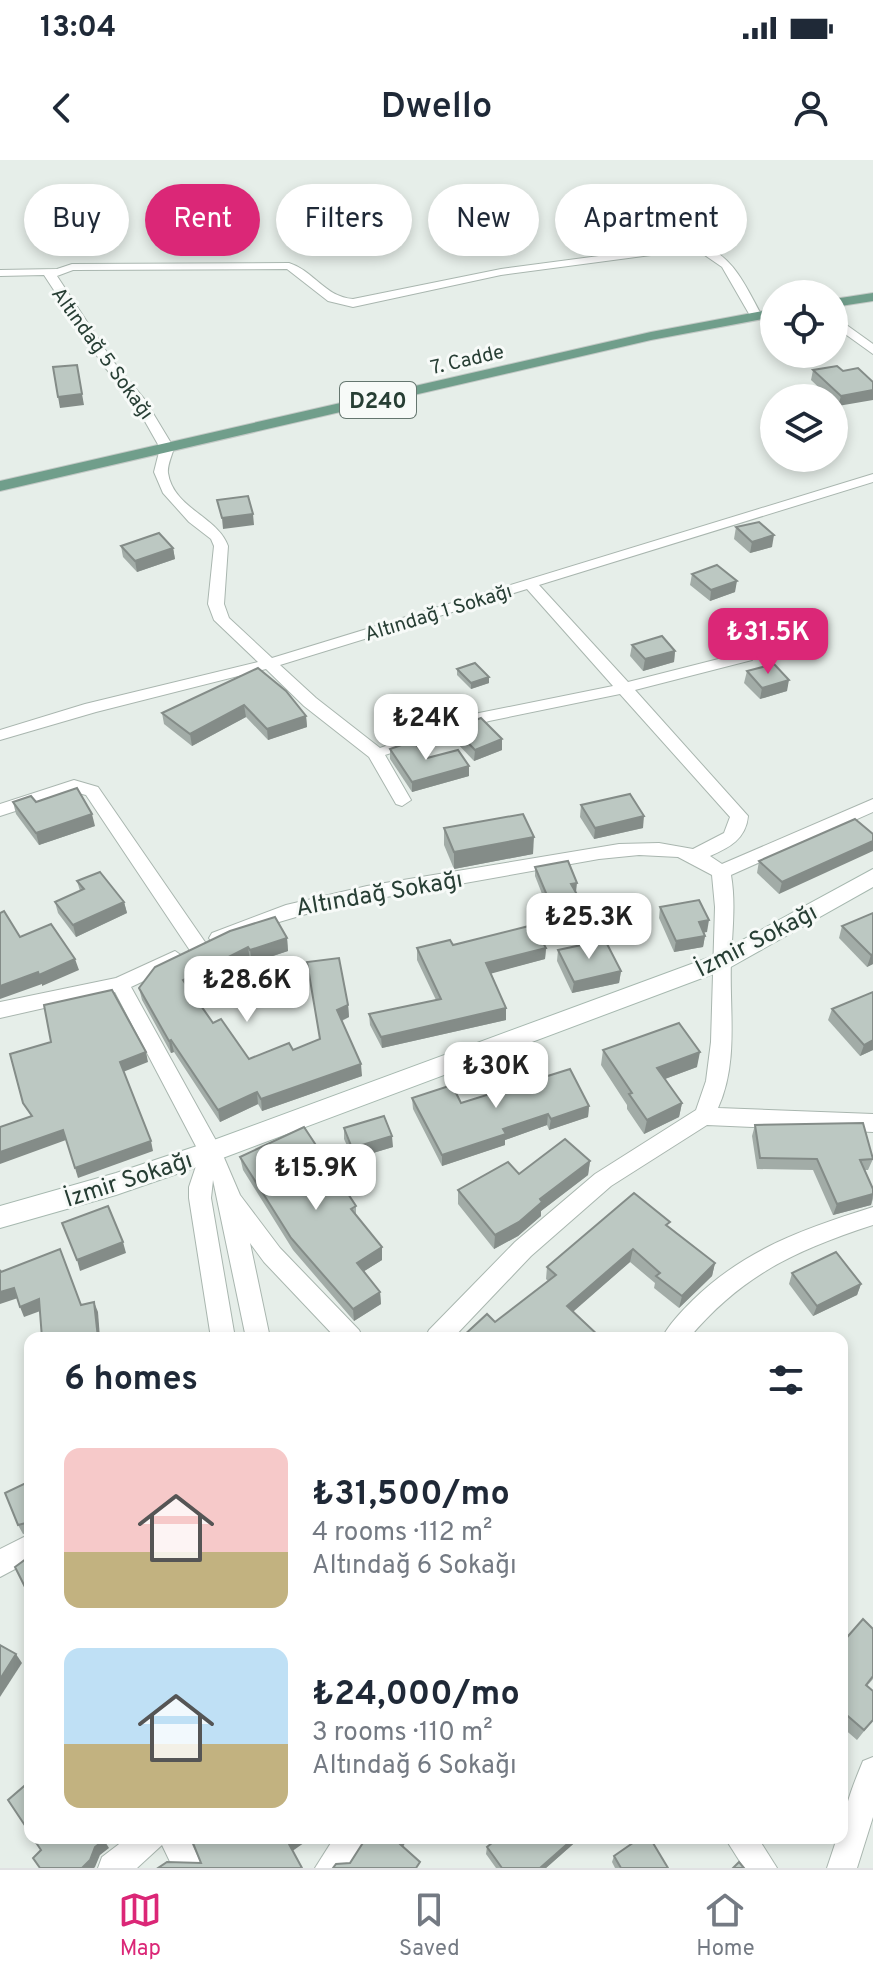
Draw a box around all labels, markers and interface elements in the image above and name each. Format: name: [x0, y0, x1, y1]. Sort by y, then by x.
text: 13:04: [40, 10, 116, 47]
text: Dwello: [381, 85, 492, 131]
icon: back: [40, 86, 84, 130]
icon: person: [789, 86, 833, 130]
chip: Buy: [24, 184, 129, 256]
chip: Rent: [145, 184, 260, 256]
chip: Filters: [276, 184, 412, 256]
chip: New: [428, 184, 539, 256]
chip: Apartment: [555, 184, 747, 256]
map controls: [760, 280, 848, 472]
button: locate: [760, 280, 848, 368]
street label: Altındağ 5 Sokağı: [44, 283, 158, 426]
street label: 7. Cadde: [428, 340, 507, 382]
road number: D240: [340, 382, 416, 418]
button: layers: [760, 384, 848, 472]
street label: Altındağ 1 Sokağı: [362, 579, 515, 649]
pin: ₺31.5K: [703, 608, 833, 676]
text: ₺31.5K: [726, 617, 810, 650]
pin: ₺24K: [379, 694, 473, 762]
text: ₺24K: [392, 703, 460, 736]
street label: Altındağ Sokağı: [294, 866, 465, 924]
pin: ₺25.3K: [524, 893, 654, 961]
street label: İzmir Sokağı: [691, 897, 823, 985]
text: ₺25.3K: [544, 902, 634, 935]
pin: ₺28.6K: [182, 956, 312, 1024]
text: ₺28.6K: [202, 965, 292, 998]
pin: ₺30K: [449, 1042, 543, 1110]
text: ₺30K: [462, 1051, 530, 1084]
pin: ₺15.9K: [251, 1144, 381, 1212]
street label: İzmir Sokağı: [61, 1145, 196, 1216]
text: ₺15.9K: [274, 1153, 358, 1186]
icon: filters: [764, 1358, 808, 1402]
text: 6 homes: [64, 1359, 198, 1402]
text: ₺31,500/mo: [312, 1474, 510, 1517]
icon: home: [128, 1480, 224, 1576]
text: 4 rooms · 112 m²: [312, 1517, 492, 1550]
text: Altındağ 6 Sokağı: [312, 1550, 517, 1583]
text: ₺24,000/mo: [312, 1674, 520, 1717]
icon: home: [128, 1680, 224, 1776]
text: 3 rooms · 110 m²: [312, 1717, 493, 1750]
text: Altındağ 6 Sokağı: [312, 1750, 517, 1783]
tab: Map: [118, 1888, 162, 1963]
tab: Saved: [399, 1888, 460, 1963]
tab: Home: [696, 1888, 755, 1963]

